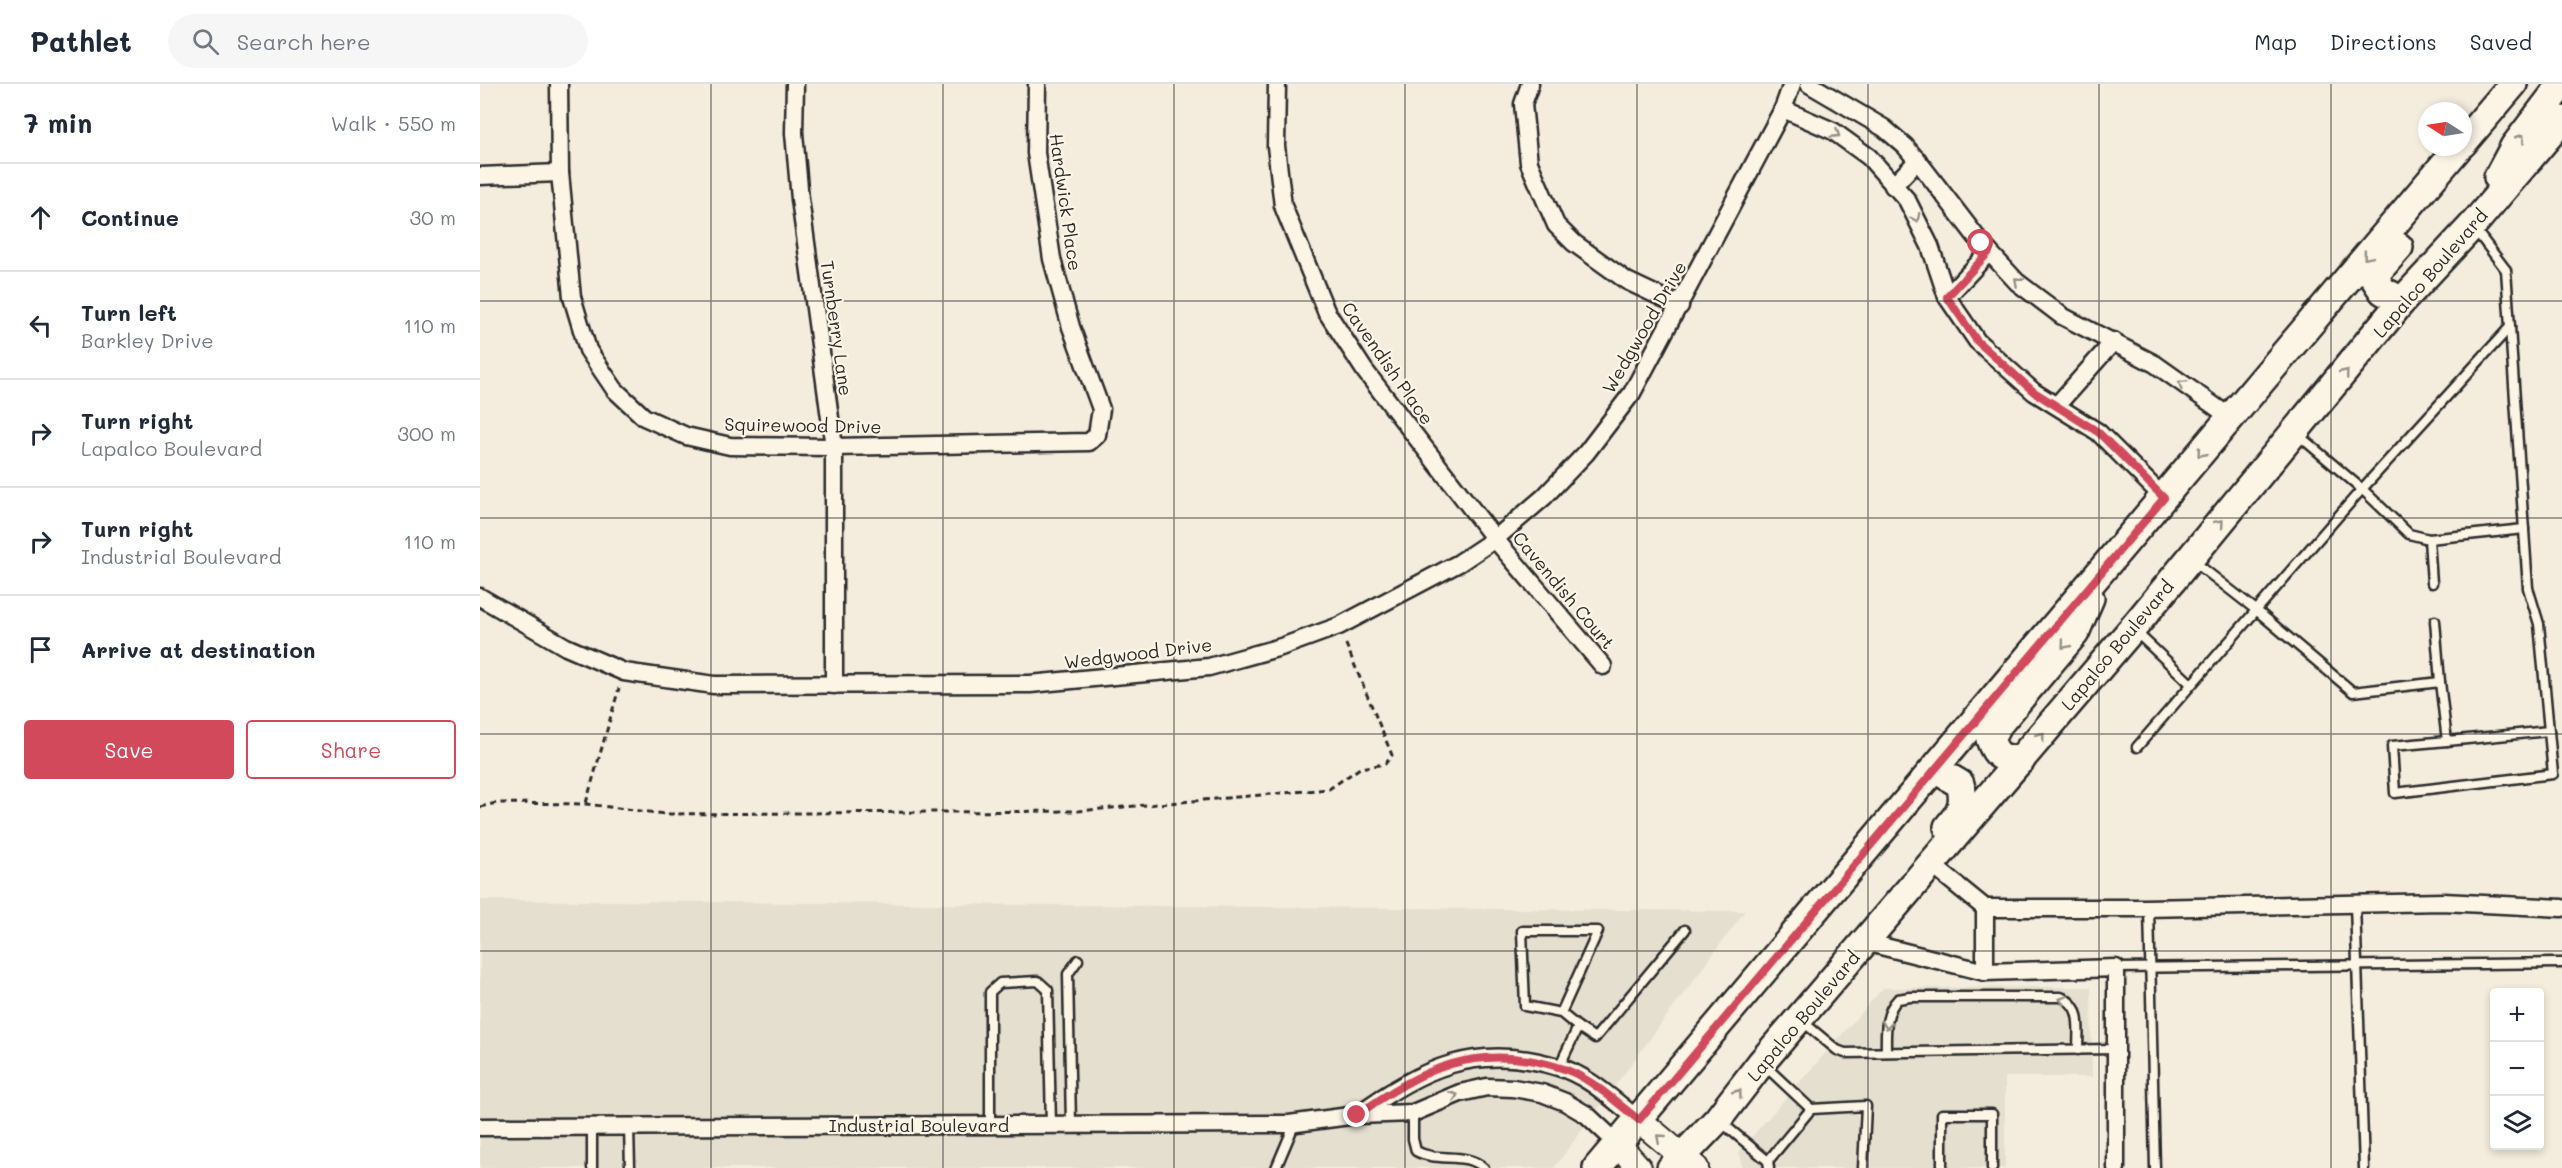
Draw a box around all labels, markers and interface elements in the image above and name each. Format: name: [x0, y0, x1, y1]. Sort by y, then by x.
search box: [168, 14, 588, 68]
text: Pathlet: [30, 23, 132, 59]
icon: search: [189, 25, 222, 58]
text: Search here: [237, 27, 371, 56]
text: Map: [2254, 28, 2297, 55]
text: Directions: [2330, 28, 2437, 55]
text: Saved: [2470, 28, 2532, 55]
north arrow: [2418, 102, 2472, 156]
text: 7 min: [24, 106, 92, 140]
text: Walk · 550 m: [331, 110, 456, 136]
one-way arrow: [1830, 127, 1840, 139]
street label: Hardwick Place: [1044, 132, 1088, 272]
one-way arrow: [2514, 134, 2525, 145]
icon: ahead: [24, 201, 57, 234]
text: Continue: [81, 203, 179, 232]
text: 30 m: [410, 204, 456, 230]
street label: Lapalco Boulevard: [2367, 204, 2493, 342]
one-way arrow: [1908, 212, 1920, 223]
route start: [1967, 229, 1993, 255]
one-way arrow: [2363, 249, 2374, 260]
street label: Wedgwood Drive: [1596, 257, 1692, 397]
street label: Turnberry Lane: [816, 259, 858, 397]
one-way arrow: [2014, 277, 2024, 288]
street label: Cavendish Place: [1337, 297, 1439, 429]
text: Turn left: [81, 298, 177, 327]
icon: left: [24, 309, 57, 342]
text: 110 m: [403, 312, 456, 338]
text: Barkley Drive: [81, 327, 214, 353]
one-way arrow: [2337, 368, 2348, 379]
one-way arrow: [2178, 380, 2189, 391]
text: Turn right: [81, 406, 193, 435]
street label: Squirewood Drive: [724, 412, 882, 438]
icon: right: [24, 417, 57, 450]
text: 300 m: [397, 420, 456, 446]
text: Lapalco Boulevard: [81, 435, 262, 461]
one-way arrow: [2197, 446, 2208, 457]
text: Turn right: [81, 514, 193, 543]
one-way arrow: [2213, 519, 2224, 530]
icon: right: [24, 525, 57, 558]
street label: Cavendish Court: [1508, 526, 1620, 654]
text: 110 m: [403, 528, 456, 554]
text: Industrial Boulevard: [81, 543, 281, 569]
street label: Lapalco Boulevard: [2055, 575, 2179, 715]
street label: Wedgwood Drive: [1063, 632, 1213, 674]
icon: arrive: [24, 633, 57, 666]
text: Arrive at destination: [81, 635, 316, 664]
one-way arrow: [2061, 639, 2072, 650]
button: Save: [24, 720, 234, 779]
button: Share: [246, 720, 456, 779]
one-way arrow: [2033, 732, 2044, 743]
street label: Lapalco Boulevard: [1741, 946, 1865, 1086]
map controls: [2490, 988, 2544, 1150]
button: +: [2490, 988, 2544, 1042]
one-way arrow: [2058, 994, 2068, 1007]
one-way arrow: [1882, 1020, 1894, 1030]
button: −: [2490, 1042, 2544, 1096]
one-way arrow: [1731, 1089, 1742, 1100]
one-way arrow: [1448, 1091, 1459, 1104]
button: layers: [2490, 1096, 2544, 1150]
route end: [1343, 1101, 1369, 1127]
street label: Industrial Boulevard: [829, 1113, 1009, 1137]
one-way arrow: [1656, 1134, 1667, 1145]

